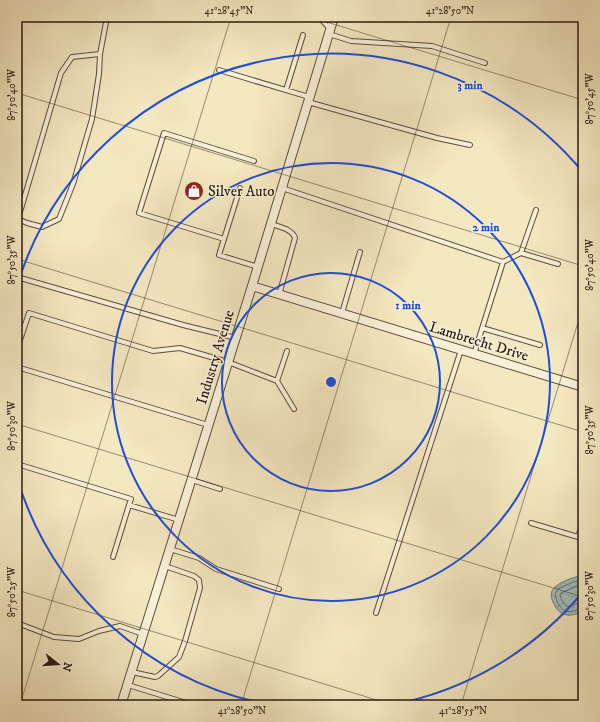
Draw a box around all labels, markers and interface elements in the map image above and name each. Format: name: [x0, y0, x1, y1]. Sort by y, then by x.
text: 41°28'45"N: [205, 5, 253, 17]
text: 41°28'50"N: [426, 5, 474, 17]
text: 87°50'40"W: [6, 68, 18, 121]
text: 87°50'45"W: [584, 73, 596, 125]
text: 3 min: [457, 78, 483, 93]
shop icon: Silver Auto: [183, 180, 205, 202]
place label: Silver Auto: [208, 182, 275, 201]
text: 2 min: [473, 220, 500, 235]
text: 87°50'35"W: [6, 235, 18, 285]
text: 87°50'40"W: [584, 238, 596, 291]
text: 1 min: [395, 298, 421, 313]
street label: Industry Avenue: [192, 308, 239, 407]
street label: Lambrecht Drive: [427, 317, 531, 366]
centre of rings: [324, 375, 338, 389]
text: 87°50'30"W: [6, 400, 18, 451]
text: 87°50'35"W: [584, 405, 596, 455]
text: 87°50'25"W: [6, 566, 18, 617]
text: 87°50'30"W: [584, 570, 596, 621]
north arrow: [38, 644, 78, 684]
text: N: [59, 660, 75, 673]
text: 41°28'50"N: [218, 705, 266, 717]
text: 41°28'55"N: [439, 705, 487, 717]

